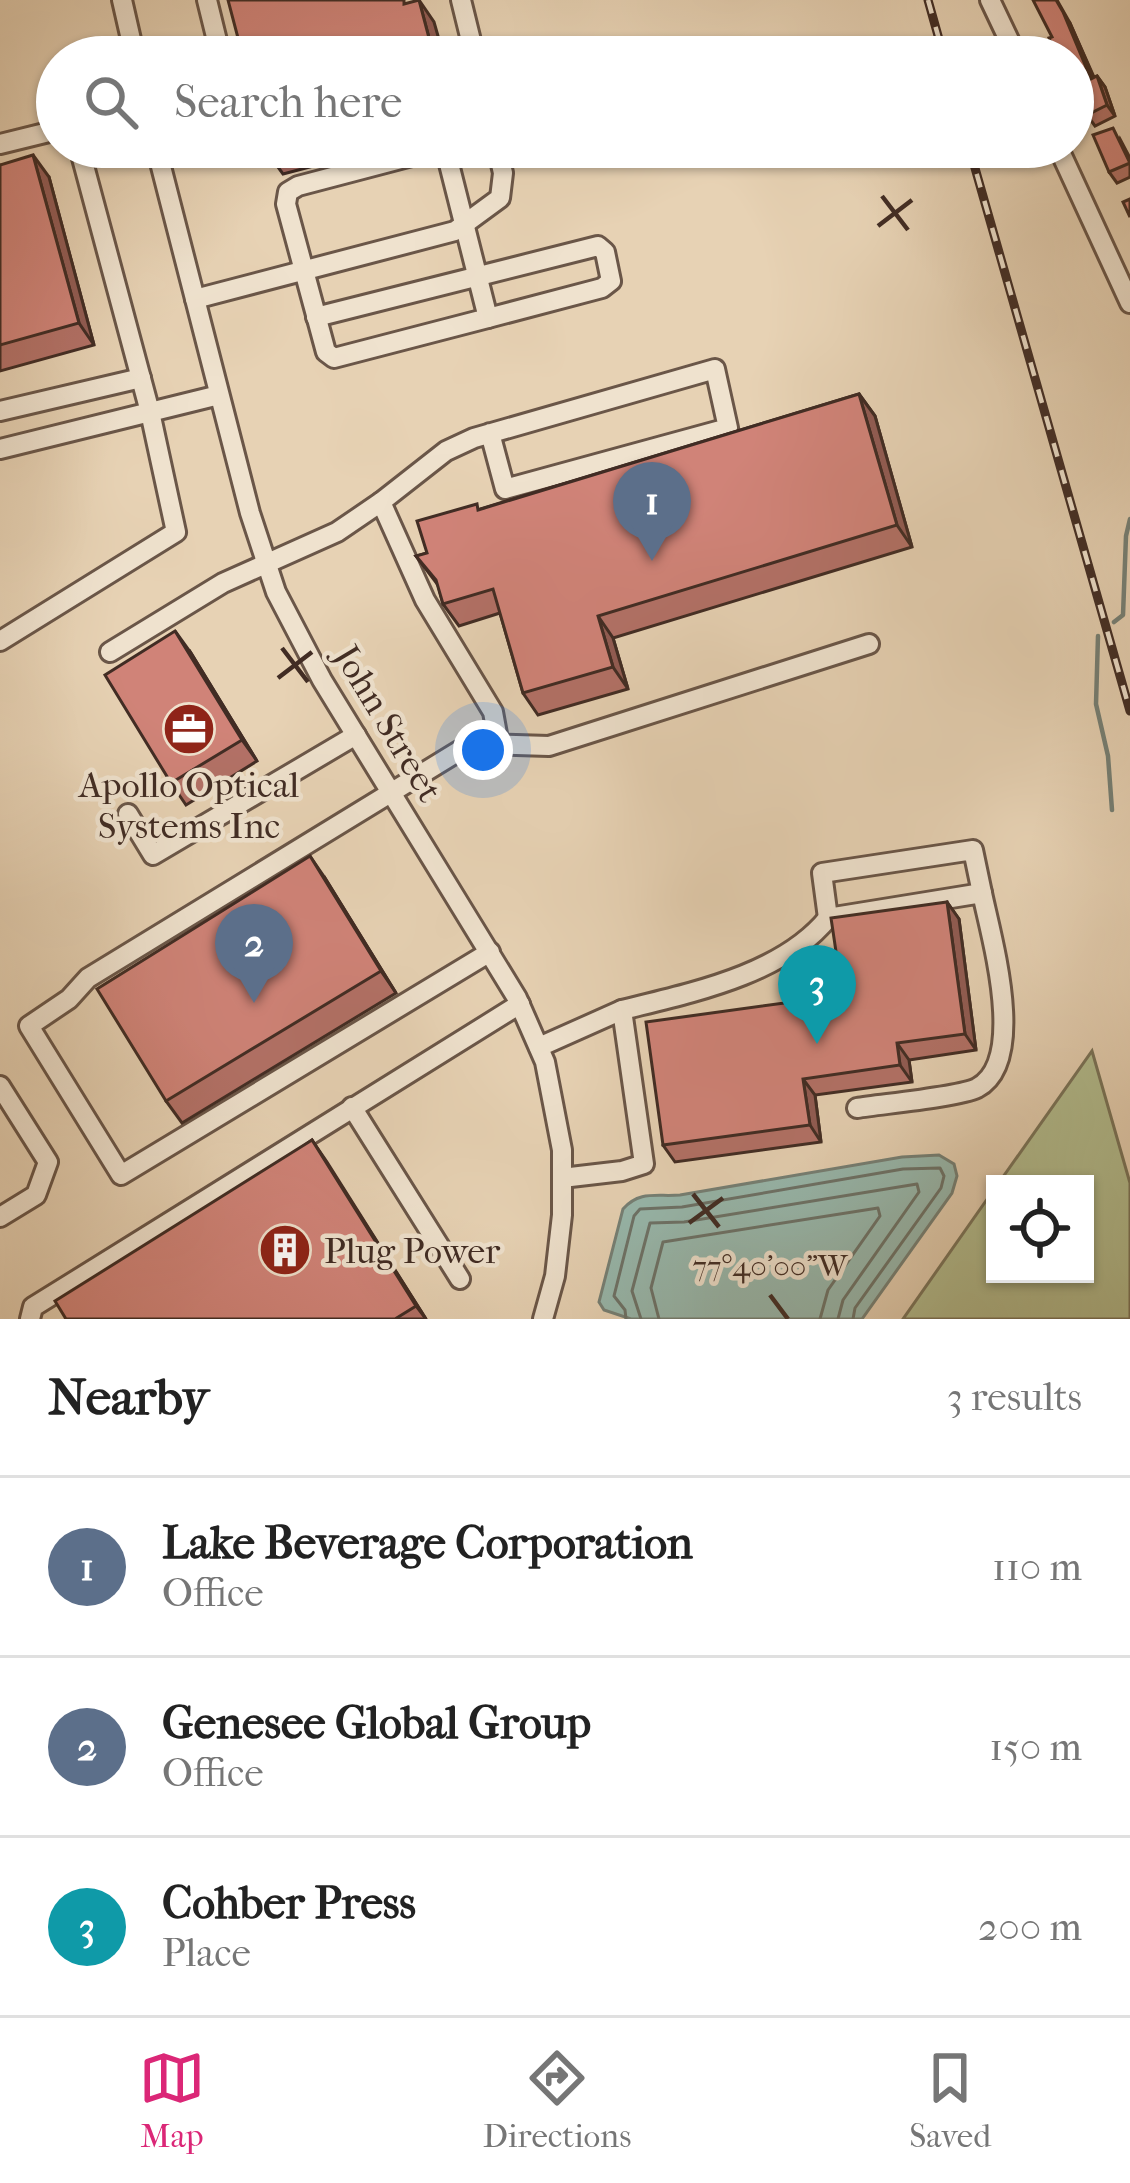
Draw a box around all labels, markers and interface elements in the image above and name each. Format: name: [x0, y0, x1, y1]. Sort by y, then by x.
search box: [36, 36, 1094, 168]
icon: search: [78, 69, 144, 135]
text: Search here: [174, 76, 402, 129]
pin: 1: [613, 462, 691, 561]
street label: John Street: [324, 635, 451, 809]
office icon: Apollo Optical Systems Inc: [161, 701, 217, 757]
your location: [453, 720, 513, 780]
place label: Apollo Optical Systems Inc: [77, 764, 299, 847]
pin: 2: [215, 904, 293, 1003]
pin: 3: [778, 945, 856, 1044]
map controls: [986, 1175, 1094, 1283]
button: locate: [986, 1175, 1094, 1283]
building icon: Plug Power: [257, 1222, 313, 1278]
place label: Plug Power: [324, 1230, 501, 1272]
text: 77°40'00"W: [693, 1249, 849, 1284]
text: Nearby: [48, 1367, 209, 1427]
text: 3 results: [947, 1374, 1082, 1420]
text: Lake Beverage Corporation: [162, 1517, 693, 1570]
text: 1: [80, 1544, 94, 1590]
text: 110 m: [992, 1544, 1082, 1590]
text: Office: [162, 1570, 263, 1616]
text: Genesee Global Group: [162, 1697, 591, 1750]
text: 2: [77, 1724, 97, 1770]
text: 150 m: [989, 1724, 1082, 1770]
text: Office: [162, 1750, 263, 1796]
text: Cohber Press: [162, 1877, 416, 1930]
text: 3: [79, 1904, 95, 1950]
text: 200 m: [978, 1904, 1082, 1950]
text: Place: [162, 1930, 251, 1976]
tab: Map: [139, 2045, 205, 2156]
tab: Directions: [483, 2045, 631, 2156]
tab: Saved: [909, 2045, 991, 2156]

